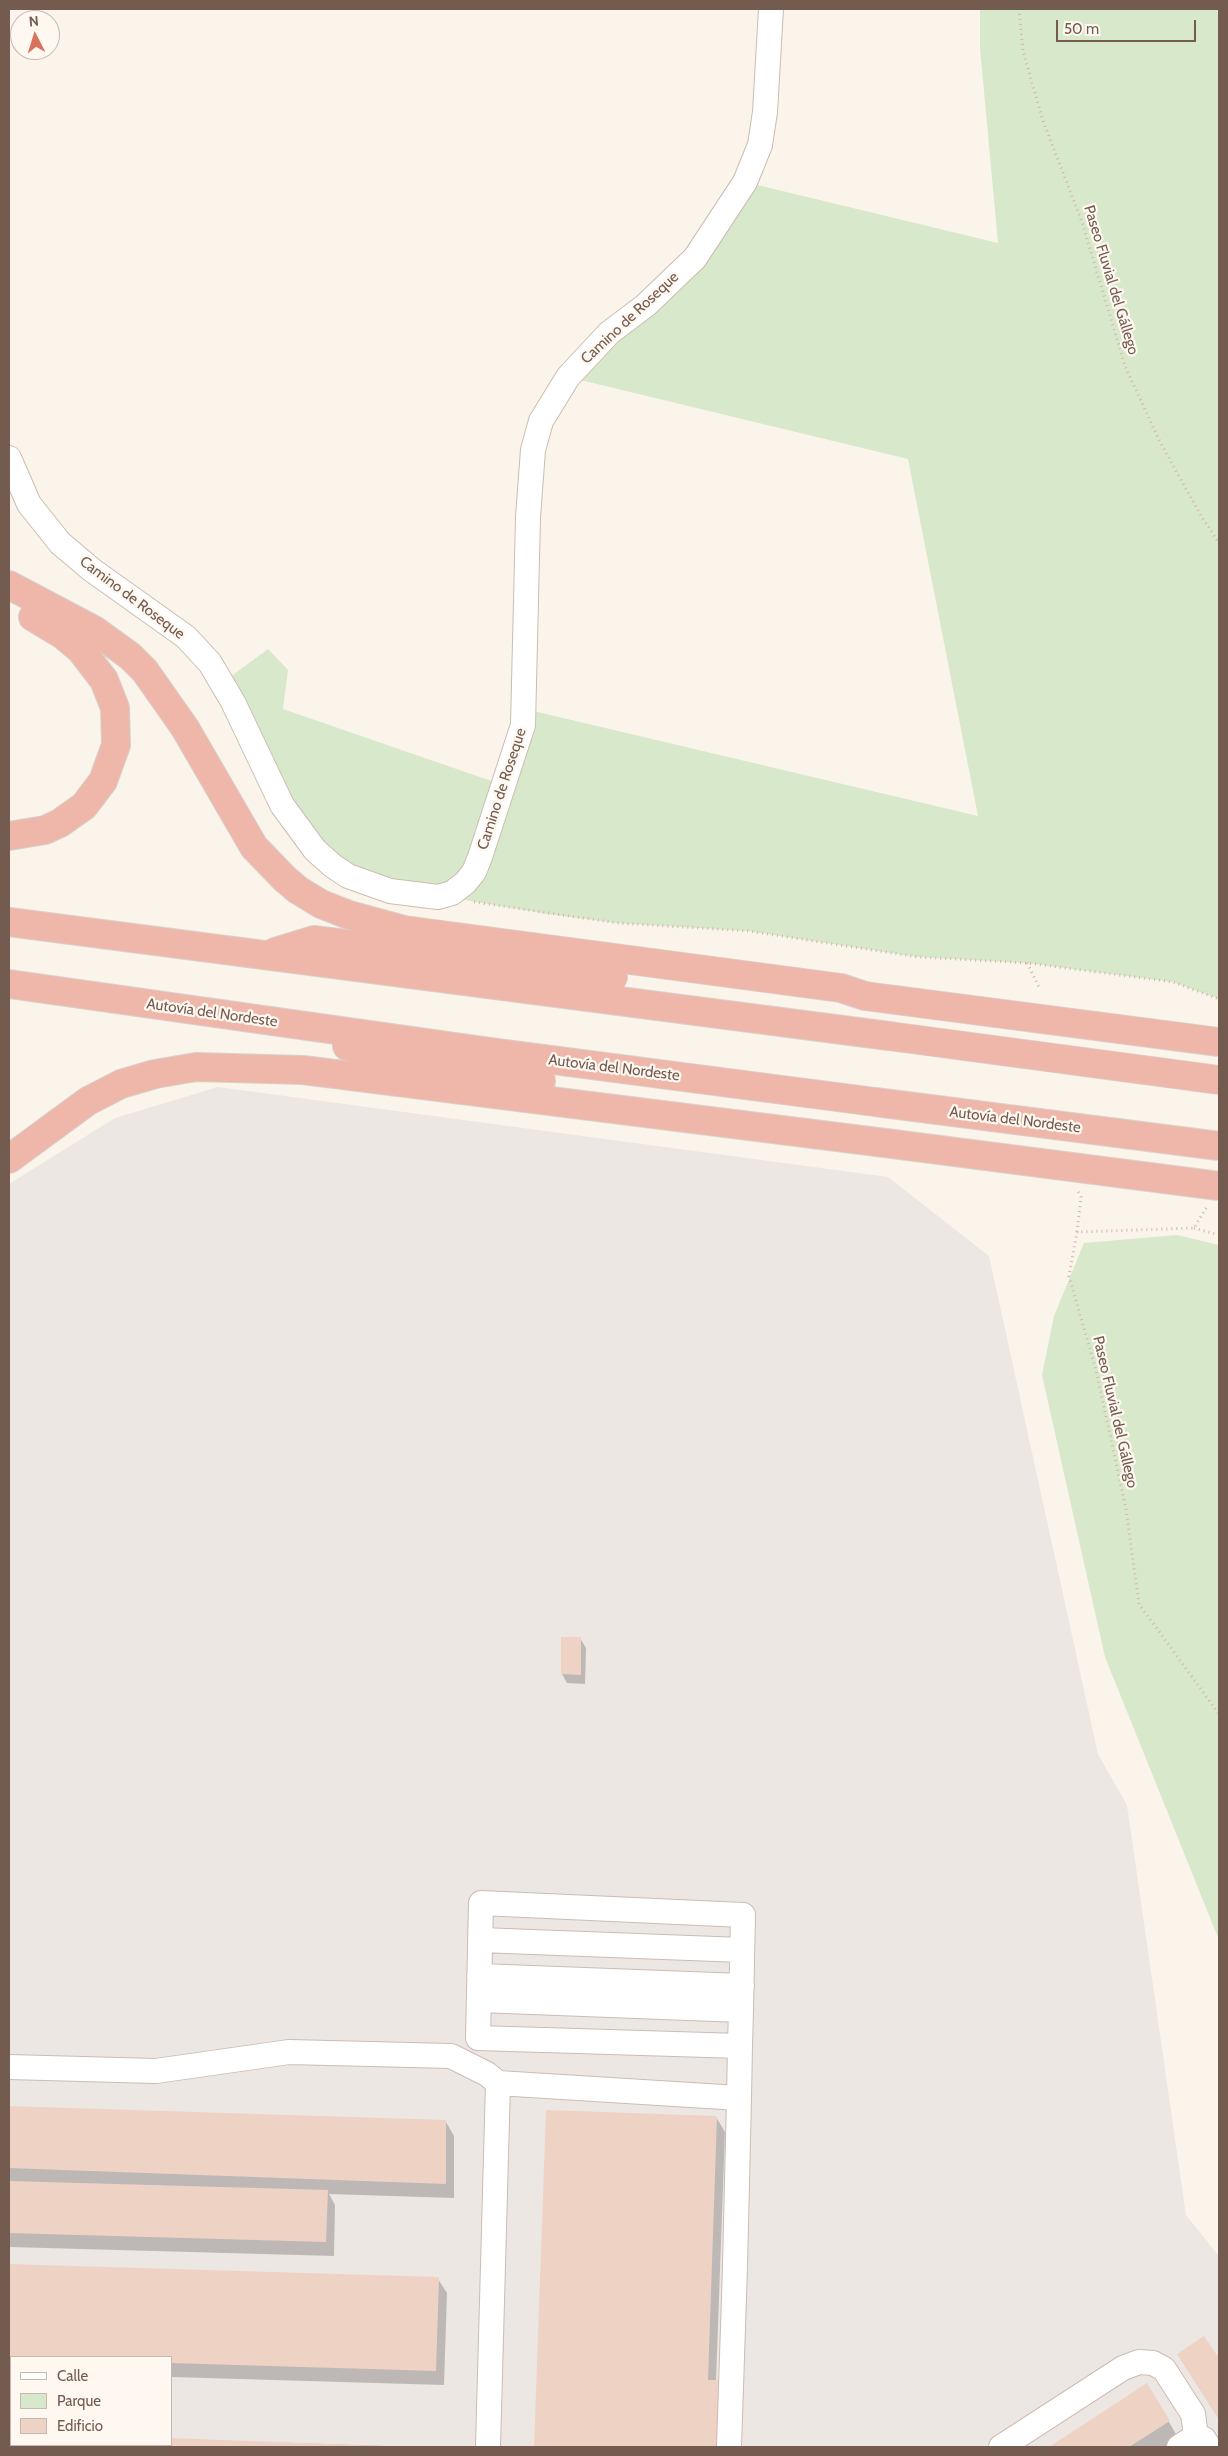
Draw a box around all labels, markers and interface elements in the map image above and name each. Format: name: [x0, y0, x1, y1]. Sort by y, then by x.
north arrow: [10, 10, 60, 60]
scale bar: [1058, 10, 1198, 42]
text: N: [28, 12, 39, 30]
text: 50 m: [1064, 20, 1099, 38]
street label: Paseo Fluvial del Gállego: [1080, 203, 1142, 357]
street label: Camino de Roseque: [577, 268, 683, 368]
street label: Camino de Roseque: [76, 553, 188, 643]
street label: Camino de Roseque: [474, 726, 530, 852]
street label: Autovía del Nordeste: [145, 995, 279, 1031]
street label: Autovía del Nordeste: [547, 1051, 681, 1085]
street label: Autovía del Nordeste: [948, 1103, 1082, 1137]
street label: Paseo Fluvial del Gállego: [1089, 1334, 1141, 1490]
legend: [10, 2356, 172, 2446]
text: Calle: [57, 2367, 88, 2385]
text: Parque: [57, 2392, 101, 2410]
text: Edificio: [57, 2417, 103, 2435]

